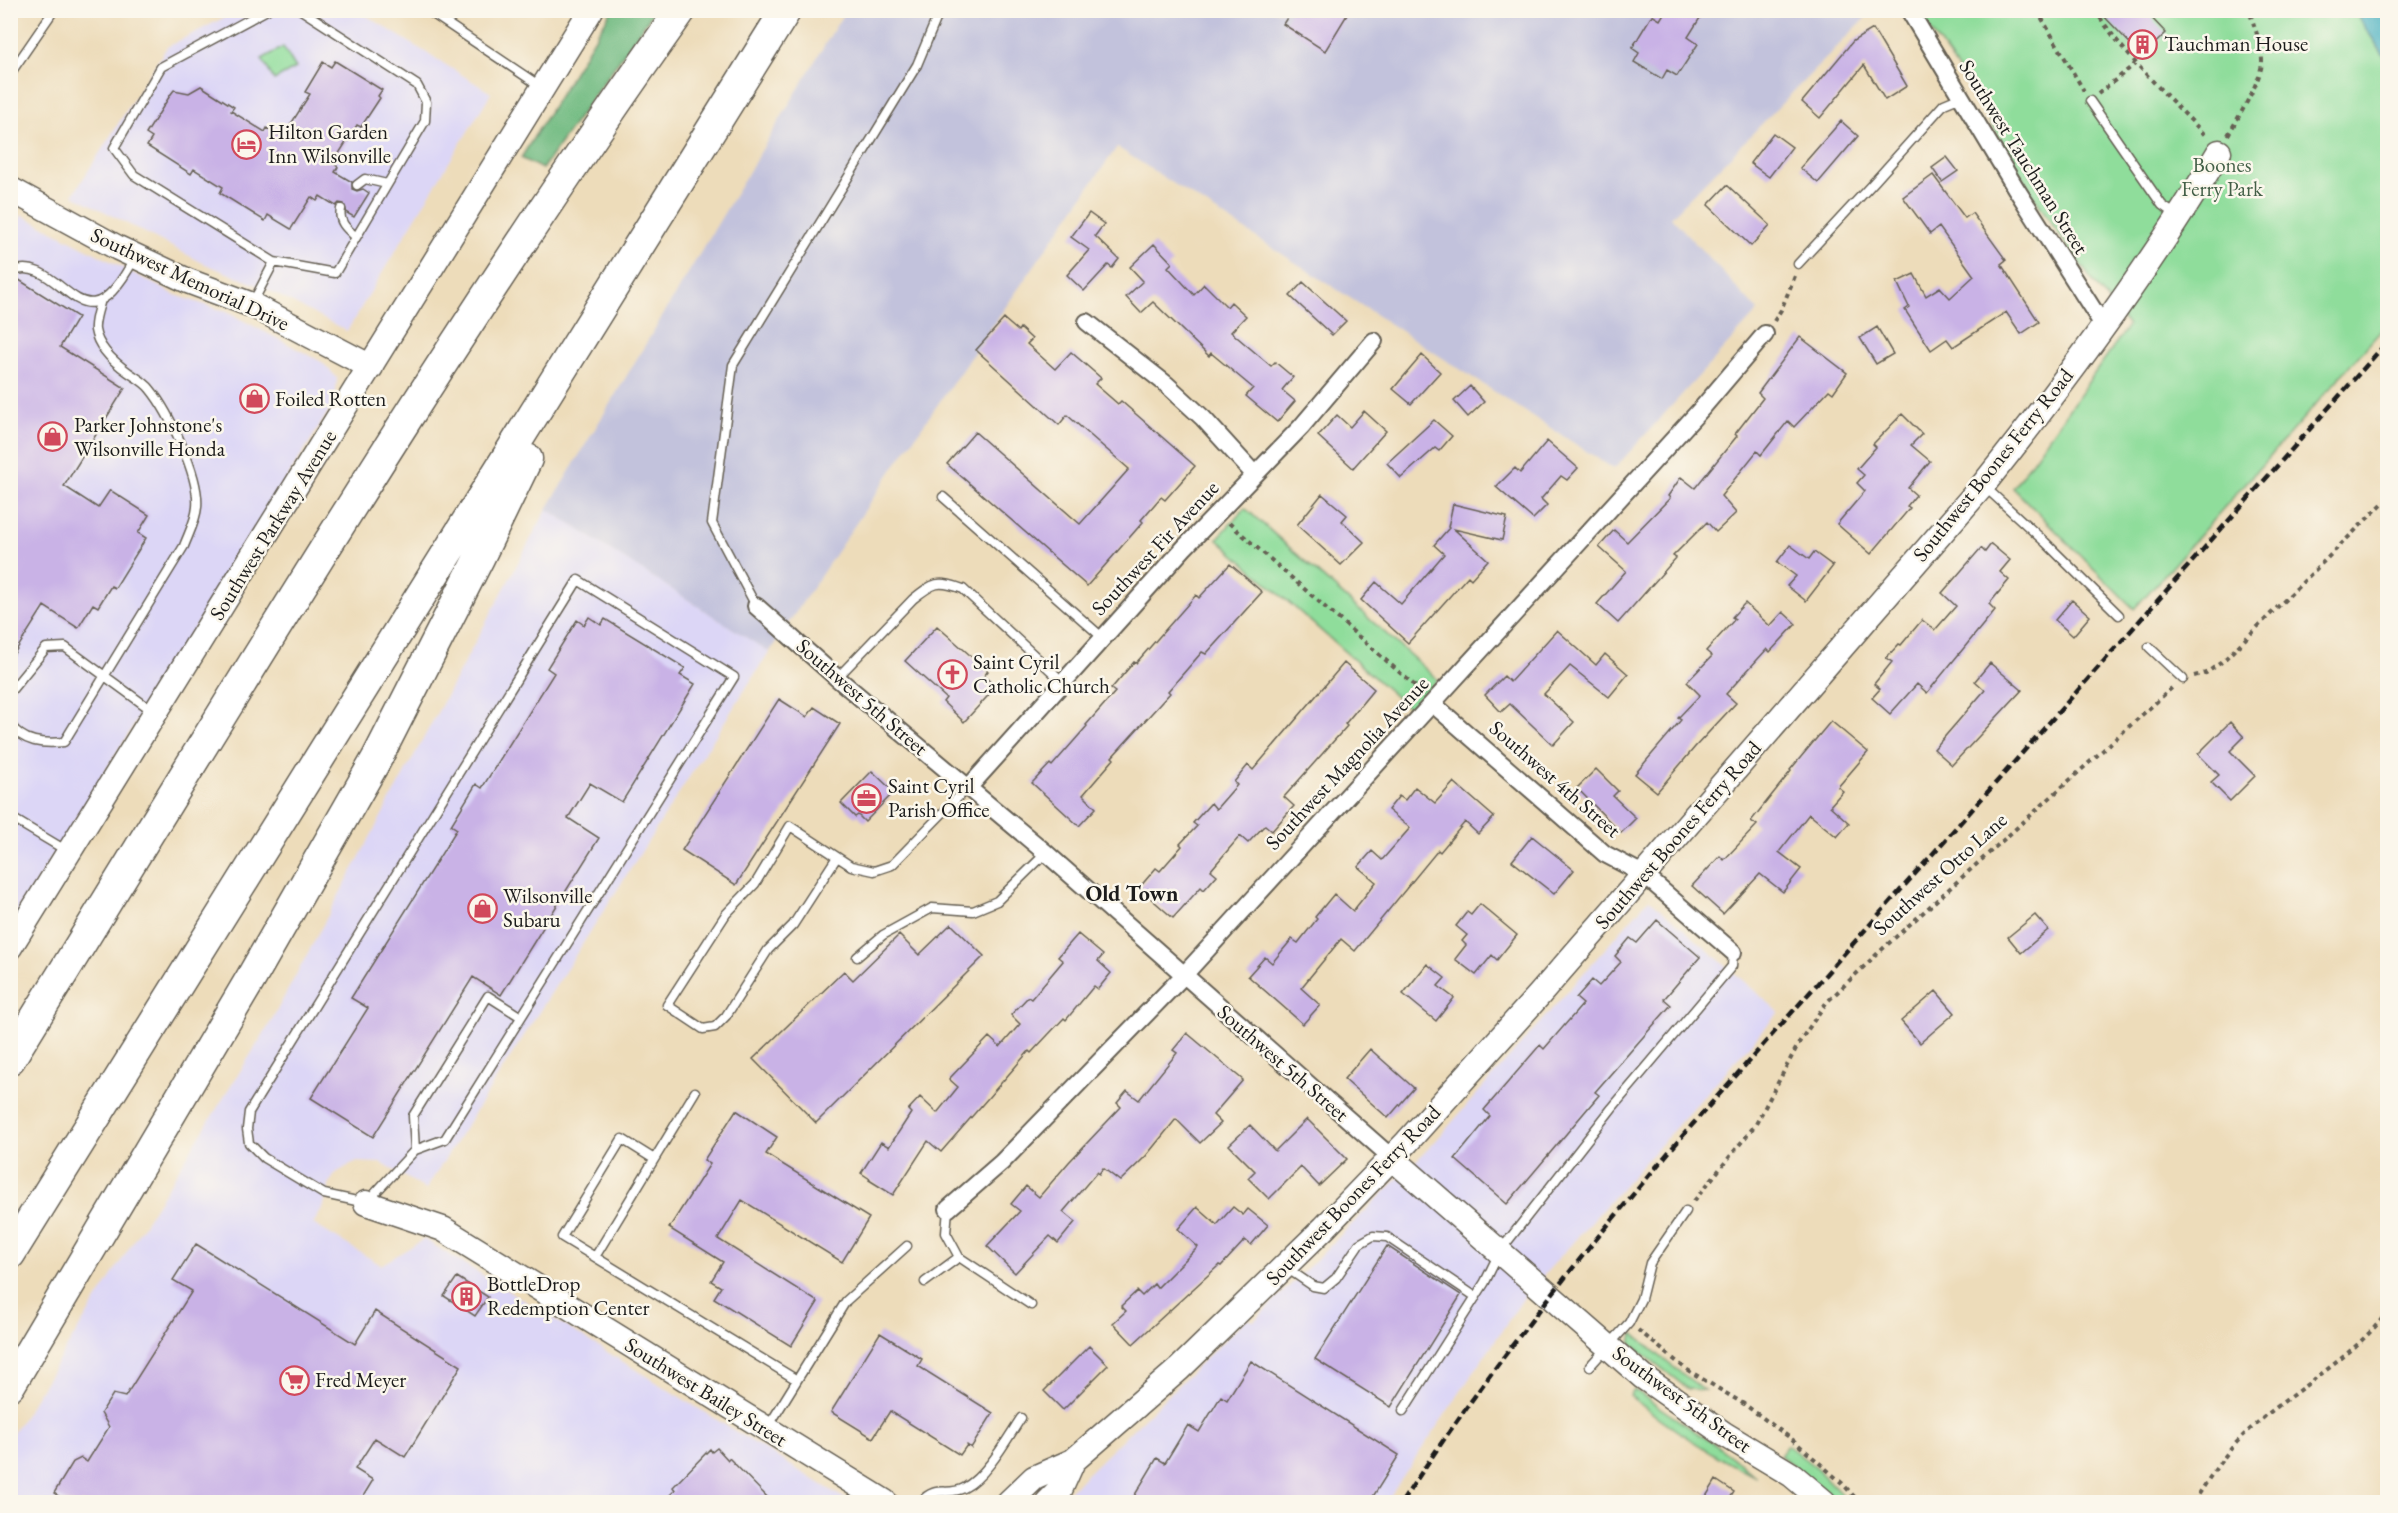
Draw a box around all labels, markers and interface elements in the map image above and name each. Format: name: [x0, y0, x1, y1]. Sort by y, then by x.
building icon: Tauchman House: [2127, 28, 2159, 60]
place label: Tauchman House: [2164, 30, 2308, 57]
street label: Southwest Tauchman Street: [1953, 54, 2096, 259]
place label: Hilton Garden Inn Wilsonville: [268, 118, 391, 169]
hotel icon: Hilton Garden Inn Wilsonville: [231, 128, 263, 160]
park label: Boones Ferry Park: [2181, 151, 2264, 202]
street label: Southwest Memorial Drive: [87, 221, 294, 336]
street label: Southwest Boones Ferry Road: [1906, 362, 2079, 567]
shop icon: Foiled Rotten: [238, 383, 270, 415]
place label: Foiled Rotten: [275, 385, 386, 412]
place label: Parker Johnstone's Wilsonville Honda: [74, 411, 226, 462]
shop icon: Parker Johnstone's Wilsonville Honda: [37, 421, 69, 453]
street label: Southwest Parkway Avenue: [203, 425, 342, 625]
street label: Southwest Fir Avenue: [1085, 474, 1224, 621]
street label: Southwest 5th Street: [791, 632, 934, 761]
place label: Saint Cyril Catholic Church: [973, 648, 1110, 699]
church icon: Saint Cyril Catholic Church: [936, 658, 968, 690]
street label: Southwest Magnolia Avenue: [1259, 670, 1434, 855]
street label: Southwest 4th Street: [1484, 714, 1627, 843]
street label: Southwest Boones Ferry Road: [1588, 735, 1767, 934]
place label: Saint Cyril Parish Office: [888, 772, 990, 823]
office icon: Saint Cyril Parish Office: [851, 782, 883, 814]
street label: Southwest Otto Lane: [1867, 806, 2012, 941]
district label: Old Town: [1086, 879, 1179, 908]
place label: Wilsonville Subaru: [503, 882, 592, 933]
shop icon: Wilsonville Subaru: [466, 892, 498, 924]
street label: Southwest 5th Street: [1212, 998, 1355, 1127]
street label: Southwest Boones Ferry Road: [1259, 1098, 1446, 1291]
place label: BottleDrop Redemption Center: [487, 1270, 649, 1321]
building icon: BottleDrop Redemption Center: [450, 1280, 482, 1312]
street label: Southwest Bailey Street: [620, 1331, 793, 1453]
street label: Southwest 5th Street: [1607, 1339, 1758, 1458]
supermarket icon: Fred Meyer: [278, 1364, 310, 1396]
place label: Fred Meyer: [315, 1366, 406, 1393]

